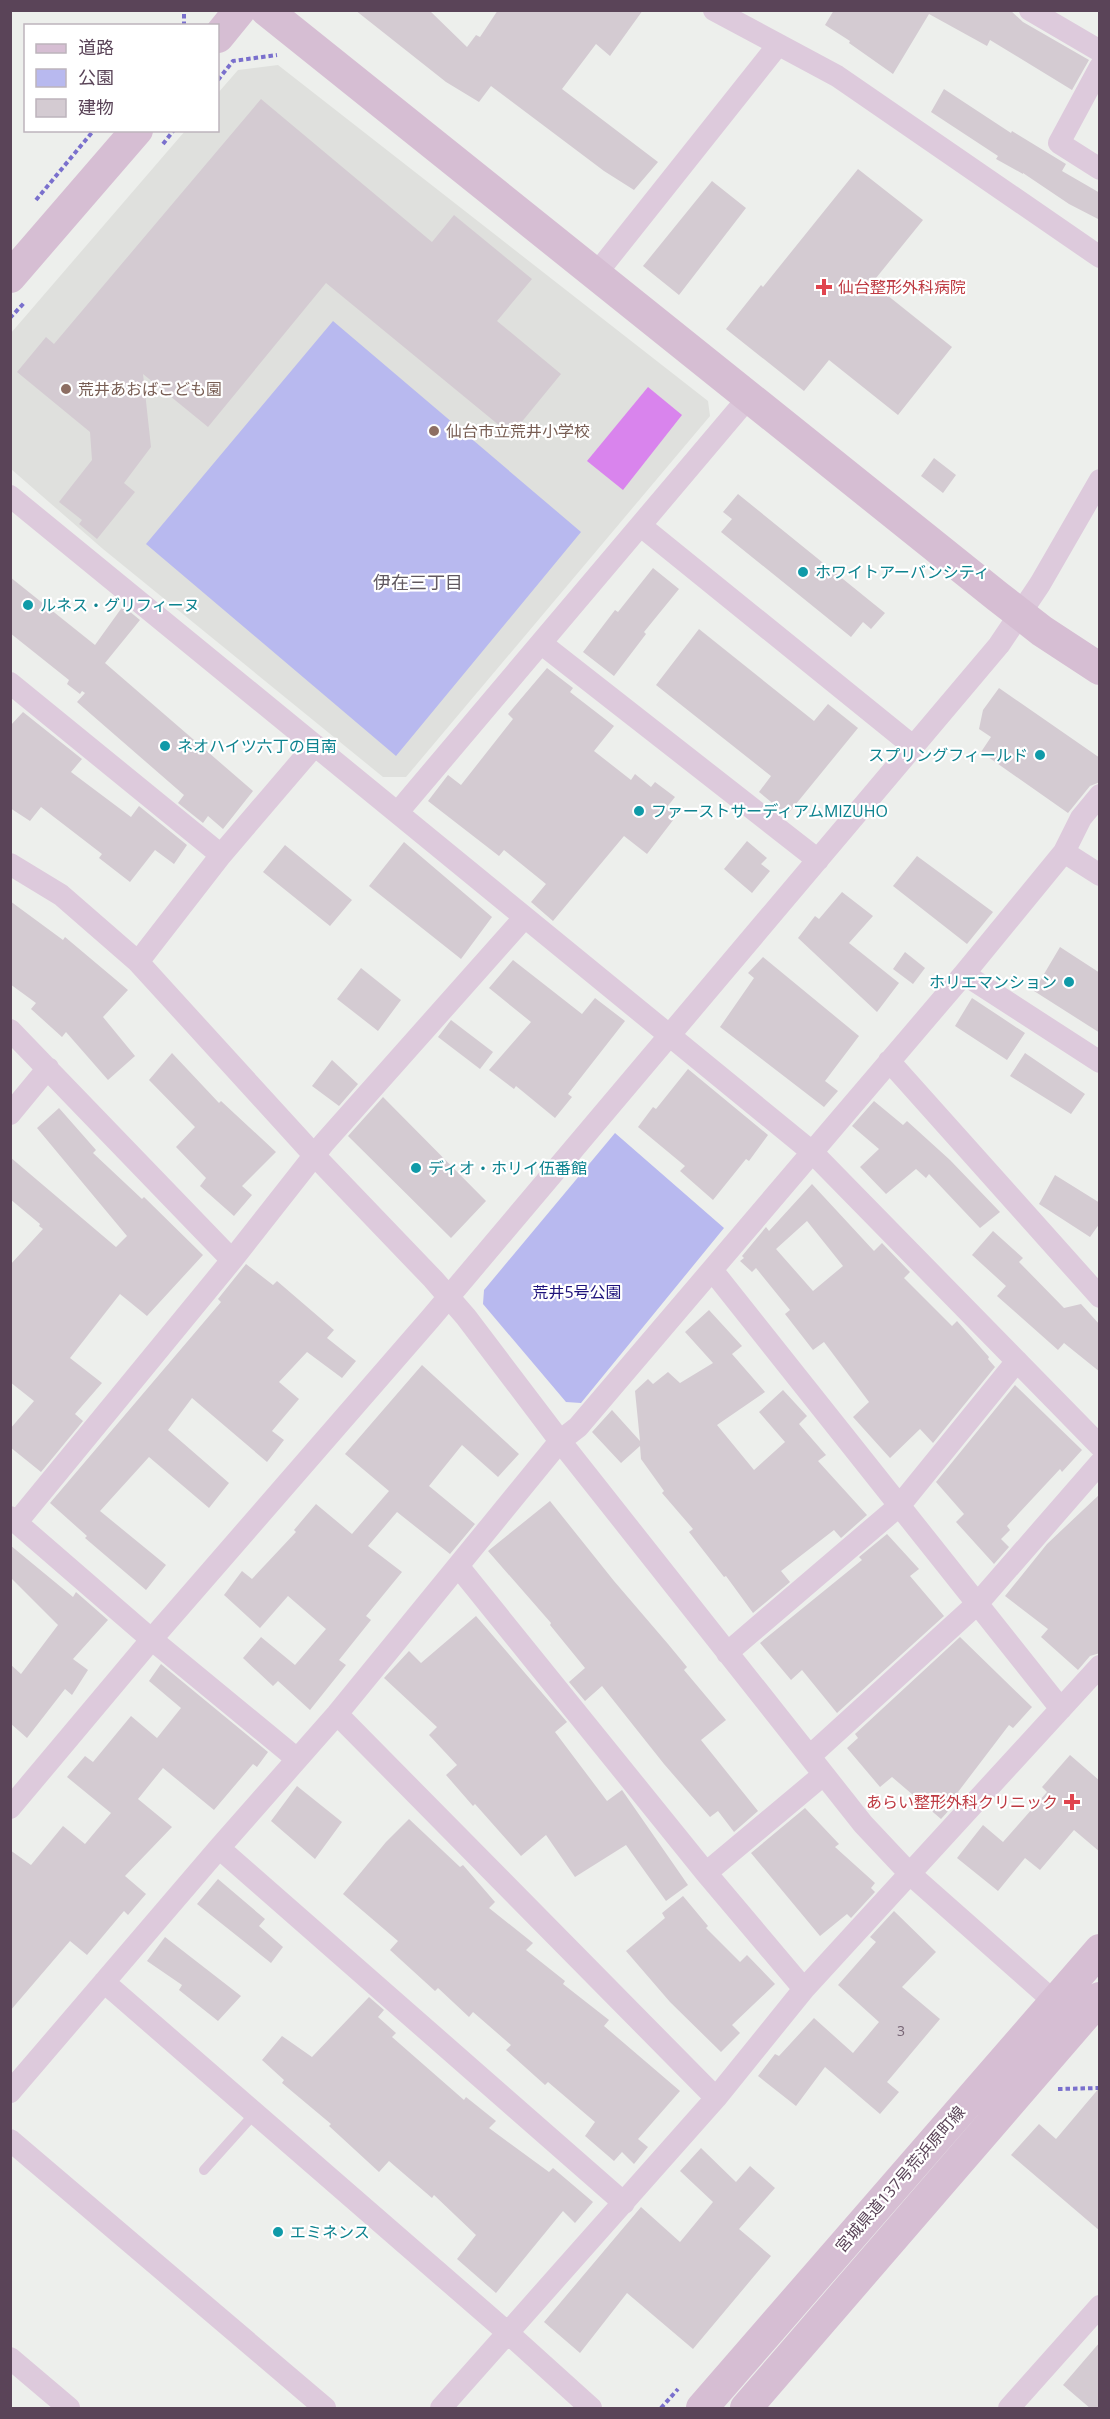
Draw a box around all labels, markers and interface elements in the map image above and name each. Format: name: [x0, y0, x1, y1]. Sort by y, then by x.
legend: [24, 24, 219, 132]
text: 道路: [78, 35, 114, 59]
text: 公園: [78, 65, 114, 89]
text: 建物: [78, 95, 114, 119]
place label: 仙台整形外科病院: [838, 276, 966, 298]
marker: 仙台整形外科病院: [815, 278, 833, 296]
place label: 荒井あおばこども園: [78, 378, 222, 400]
marker: 荒井あおばこども園: [59, 382, 73, 396]
place label: 仙台市立荒井小学校: [446, 420, 590, 442]
marker: 仙台市立荒井小学校: [427, 424, 441, 438]
place label: ホワイトアーバンシティ: [815, 561, 990, 583]
marker: ホワイトアーバンシティ: [796, 565, 810, 579]
district label: 伊在三丁目: [373, 570, 463, 594]
place label: ルネス・グリフィーヌ: [40, 594, 200, 616]
marker: ルネス・グリフィーヌ: [21, 598, 35, 612]
place label: ネオハイツ六丁の目南: [177, 735, 337, 757]
marker: ネオハイツ六丁の目南: [158, 739, 172, 753]
place label: スプリングフィールド: [868, 744, 1028, 766]
marker: スプリングフィールド: [1033, 748, 1047, 762]
place label: ファーストサーディアムMIZUHO: [651, 800, 888, 822]
marker: ファーストサーディアムMIZUHO: [632, 804, 646, 818]
place label: ホリエマンション: [929, 971, 1057, 993]
marker: ホリエマンション: [1062, 975, 1076, 989]
place label: ディオ・ホリイ伍番館: [428, 1157, 587, 1179]
marker: ディオ・ホリイ伍番館: [409, 1161, 423, 1175]
park label: 荒井5号公園: [532, 1281, 622, 1303]
place label: あらい整形外科クリニック: [866, 1791, 1058, 1813]
marker: あらい整形外科クリニック: [1063, 1793, 1081, 1811]
house number: 3: [897, 2021, 905, 2040]
street label: 宮城県道137号荒浜原町線: [830, 2101, 970, 2257]
place label: エミネンス: [290, 2221, 370, 2243]
marker: エミネンス: [271, 2225, 285, 2239]

